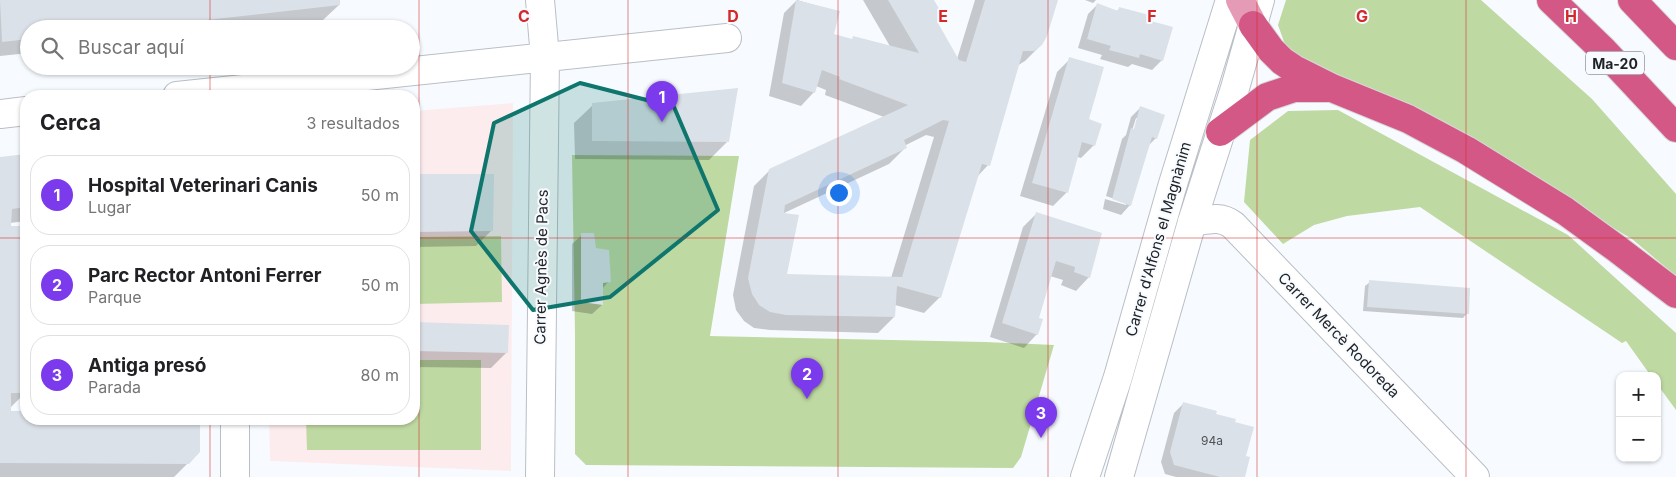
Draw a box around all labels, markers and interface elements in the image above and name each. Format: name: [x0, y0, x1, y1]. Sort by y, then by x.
text: C: [518, 6, 530, 26]
text: D: [727, 6, 739, 26]
text: E: [938, 6, 948, 26]
text: F: [1147, 6, 1157, 26]
text: G: [1356, 6, 1368, 26]
text: H: [1565, 6, 1577, 26]
search box: [20, 20, 420, 75]
icon: search: [38, 34, 66, 62]
text: Buscar aquí: [78, 36, 184, 59]
road number: Ma-20: [1586, 52, 1644, 74]
pin: 1: [646, 81, 678, 122]
text: Cerca: [40, 110, 101, 135]
text: 3 resultados: [306, 113, 400, 133]
street label: Carrer d'Alfons el Magnànim: [1121, 140, 1195, 338]
text: Hospital Veterinari Canis: [88, 174, 318, 197]
your location: [826, 180, 852, 206]
text: 1: [54, 185, 60, 205]
text: 50 m: [361, 185, 399, 205]
street label: Carrer Agnès de Pacs: [530, 189, 552, 345]
text: Lugar: [88, 197, 131, 217]
text: Parc Rector Antoni Ferrer: [88, 264, 322, 287]
street label: Carrer Mercè Rodoreda: [1274, 268, 1404, 402]
text: 2: [52, 275, 62, 295]
text: 50 m: [361, 275, 399, 295]
text: Parque: [88, 287, 142, 307]
text: Antiga presó: [88, 354, 207, 377]
pin: 2: [791, 358, 823, 399]
text: 3: [52, 365, 62, 385]
text: 80 m: [360, 365, 399, 385]
map controls: [1616, 372, 1661, 462]
button: +: [1616, 372, 1661, 417]
text: Parada: [88, 377, 141, 397]
pin: 3: [1025, 397, 1057, 438]
button: −: [1616, 417, 1661, 462]
house number: 94a: [1201, 433, 1223, 448]

